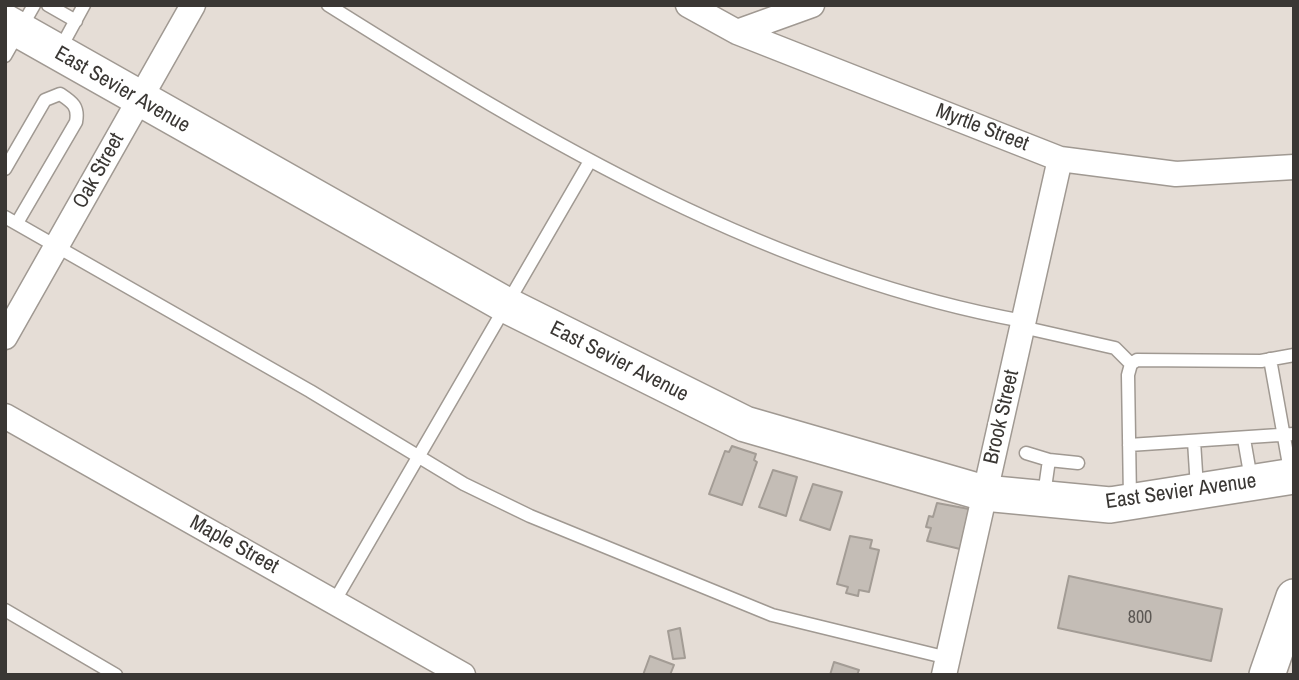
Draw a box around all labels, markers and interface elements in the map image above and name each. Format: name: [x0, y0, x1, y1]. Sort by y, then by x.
street label: East Sevier Avenue: [50, 41, 194, 139]
street label: Myrtle Street: [932, 99, 1032, 157]
street label: Oak Street: [68, 129, 130, 213]
street label: East Sevier Avenue: [546, 316, 692, 408]
street label: Brook Street: [979, 368, 1025, 466]
street label: East Sevier Avenue: [1104, 469, 1258, 515]
street label: Maple Street: [185, 510, 283, 580]
house number: 800: [1128, 607, 1152, 629]

